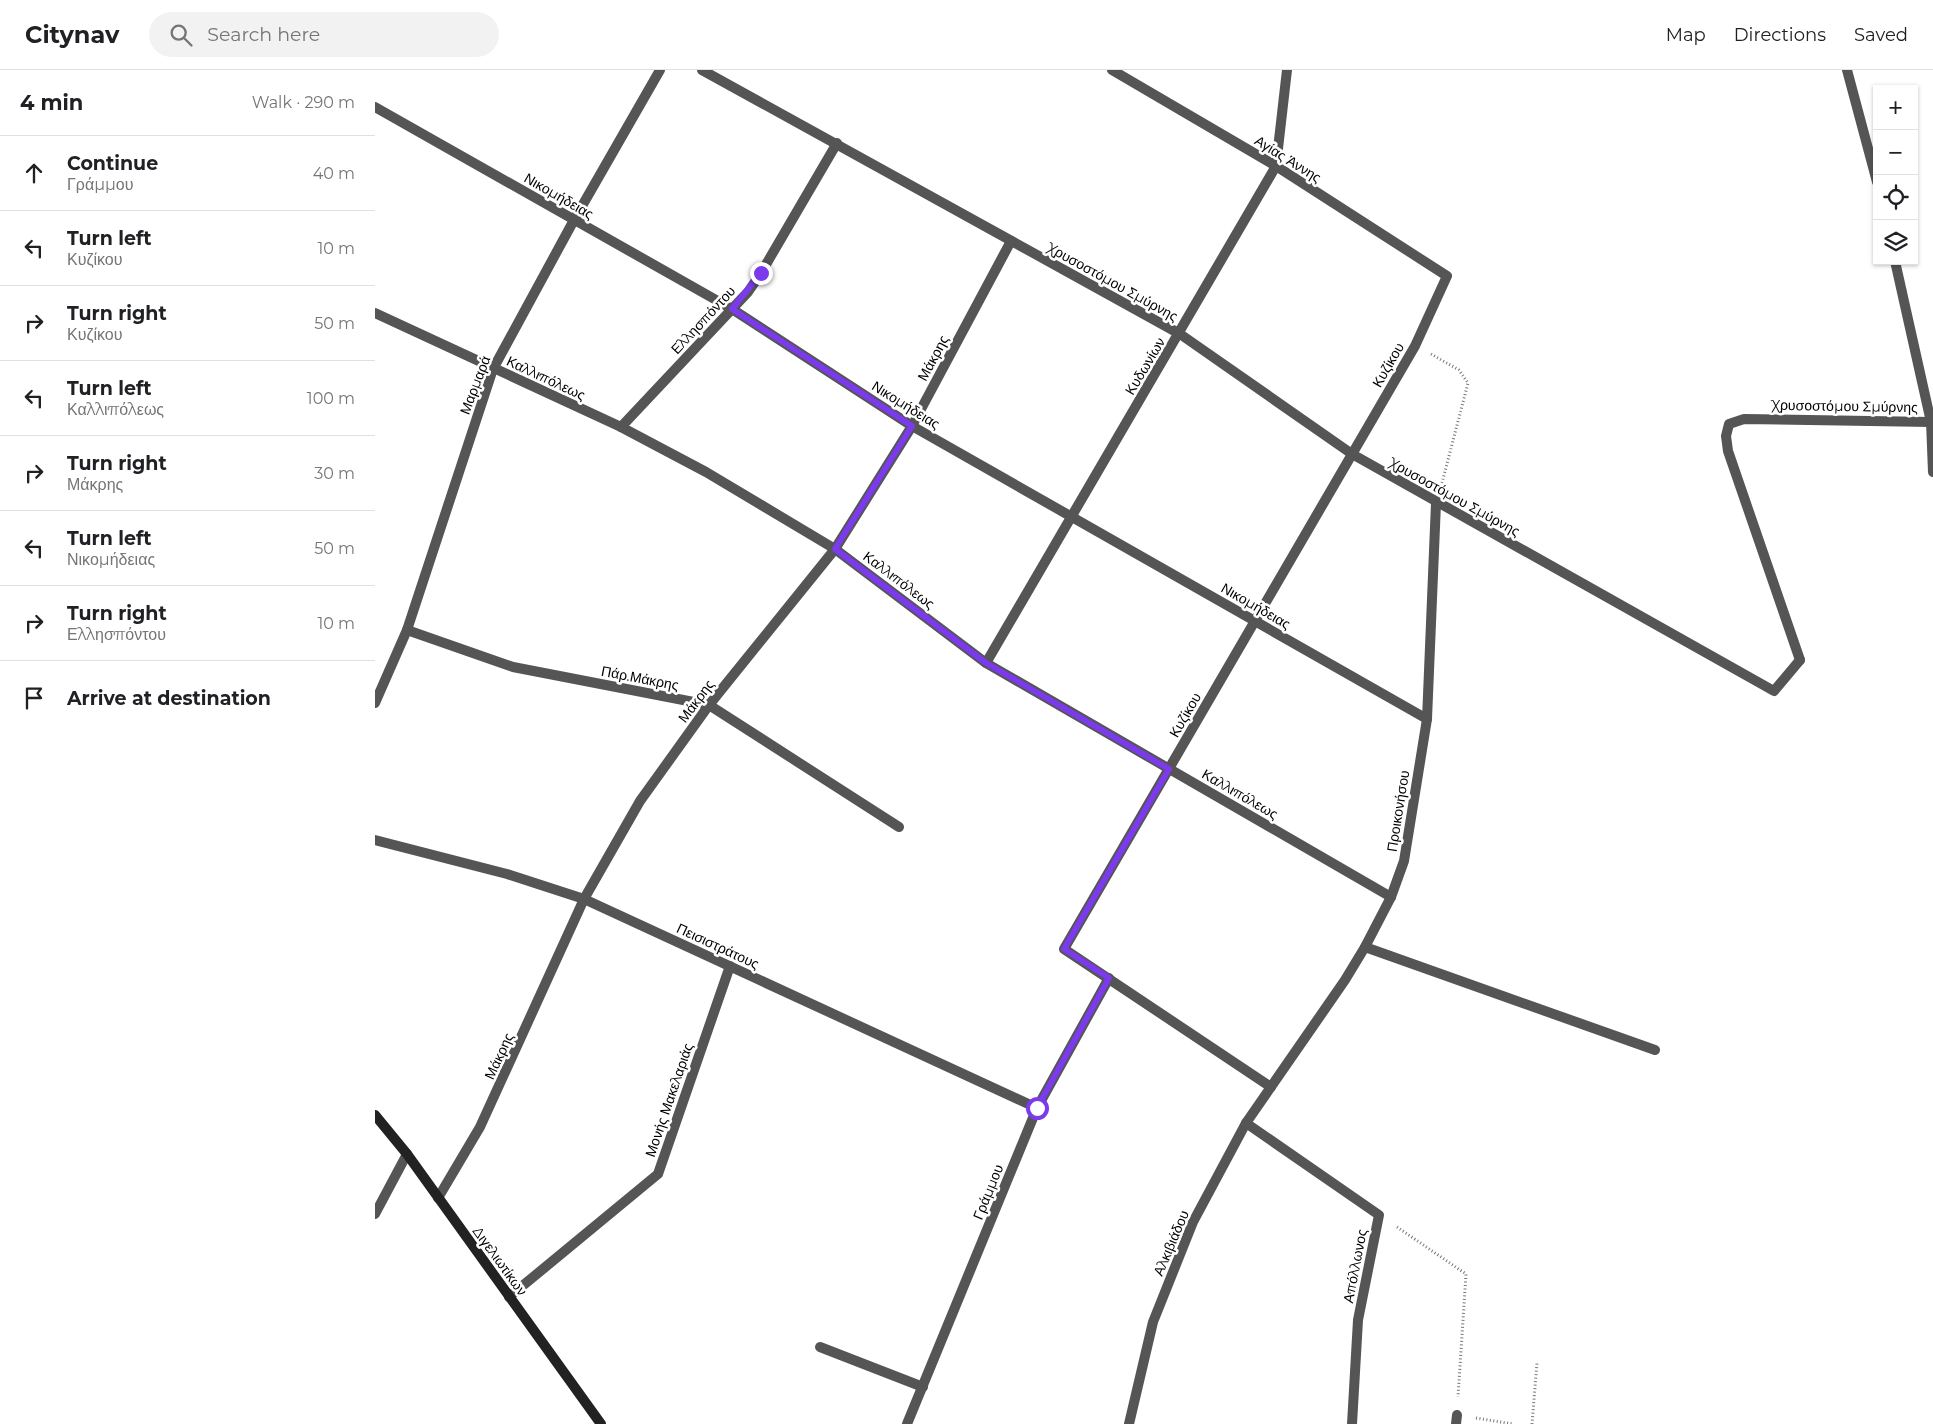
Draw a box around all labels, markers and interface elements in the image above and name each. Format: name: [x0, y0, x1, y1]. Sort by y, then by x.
search box: [149, 12, 499, 57]
text: Citynav: [25, 20, 119, 49]
icon: search: [167, 21, 195, 49]
text: Search here: [207, 23, 320, 46]
text: Map: [1666, 24, 1706, 46]
text: Directions: [1734, 24, 1826, 46]
text: Saved: [1854, 24, 1908, 46]
map controls: [1873, 85, 1918, 265]
button: +: [1873, 85, 1918, 130]
text: 4 min: [20, 90, 83, 115]
text: Walk · 290 m: [252, 93, 355, 112]
button: −: [1873, 130, 1918, 175]
street label: Αγίας Άννης: [1251, 131, 1325, 187]
text: Continue: [67, 152, 158, 175]
icon: ahead: [20, 159, 48, 187]
text: 40 m: [313, 164, 355, 183]
street label: Νικομήδειας: [521, 169, 597, 223]
text: Γράμμου: [67, 175, 134, 194]
button: locate: [1873, 175, 1918, 220]
button: layers: [1873, 220, 1918, 265]
text: Turn left: [67, 227, 152, 250]
icon: left: [20, 234, 48, 262]
street label: Χρυσοστόμου Σμύρνης: [1043, 238, 1181, 325]
text: 10 m: [317, 239, 355, 258]
text: Κυζίκου: [67, 250, 122, 269]
route end: [750, 262, 773, 285]
street label: Ελλησπόντου: [667, 282, 739, 358]
text: Turn right: [67, 302, 167, 325]
icon: right: [20, 309, 48, 337]
text: 50 m: [314, 314, 355, 333]
text: Κυζίκου: [67, 325, 122, 344]
street label: Μάκρης: [913, 332, 953, 384]
street label: Κυδωνίων: [1121, 334, 1169, 398]
street label: Κυζίκου: [1368, 339, 1408, 391]
street label: Καλλιπόλεως: [504, 352, 589, 404]
street label: Μαρμαρά: [456, 353, 494, 417]
text: Turn left: [67, 377, 152, 400]
street label: Νικομήδειας: [869, 377, 944, 433]
icon: left: [20, 384, 48, 412]
text: 100 m: [307, 389, 355, 408]
street label: Χρυσοστόμου Σμύρνης: [1770, 396, 1918, 416]
text: Καλλιπόλεως: [67, 400, 164, 419]
text: Turn right: [67, 452, 167, 475]
street label: Χρυσοστόμου Σμύρνης: [1385, 453, 1523, 540]
icon: right: [20, 459, 48, 487]
text: 30 m: [314, 464, 355, 483]
text: Μάκρης: [67, 475, 123, 494]
text: Turn left: [67, 527, 152, 550]
icon: left: [20, 534, 48, 562]
text: 50 m: [314, 539, 355, 558]
street label: Καλλιπόλεως: [860, 547, 939, 613]
text: Νικομήδειας: [67, 550, 155, 569]
street label: Νικομήδειας: [1218, 579, 1294, 633]
text: Turn right: [67, 602, 167, 625]
icon: right: [20, 609, 48, 637]
text: 10 m: [317, 614, 355, 633]
text: Ελλησπόντου: [67, 625, 166, 644]
street label: Πάρ.Μάκρης: [600, 662, 680, 694]
street label: Μάκρης: [674, 676, 718, 726]
icon: arrive: [20, 684, 48, 712]
text: Arrive at destination: [67, 687, 271, 710]
street label: Κυζίκου: [1165, 689, 1205, 741]
street label: Καλλιπόλεως: [1199, 765, 1282, 823]
street label: Προικονήσου: [1383, 769, 1413, 853]
street label: Πεισιστράτους: [674, 919, 762, 973]
street label: Μάκρης: [480, 1030, 518, 1082]
street label: Μονής Μακελαριάς: [641, 1040, 697, 1159]
route start: [1026, 1097, 1049, 1120]
street label: Γράμμου: [969, 1162, 1007, 1222]
street label: Αλκιβιάδου: [1149, 1207, 1193, 1279]
street label: Διγελιωτίκων: [469, 1223, 531, 1299]
street label: Απόλλωνος: [1339, 1227, 1371, 1304]

